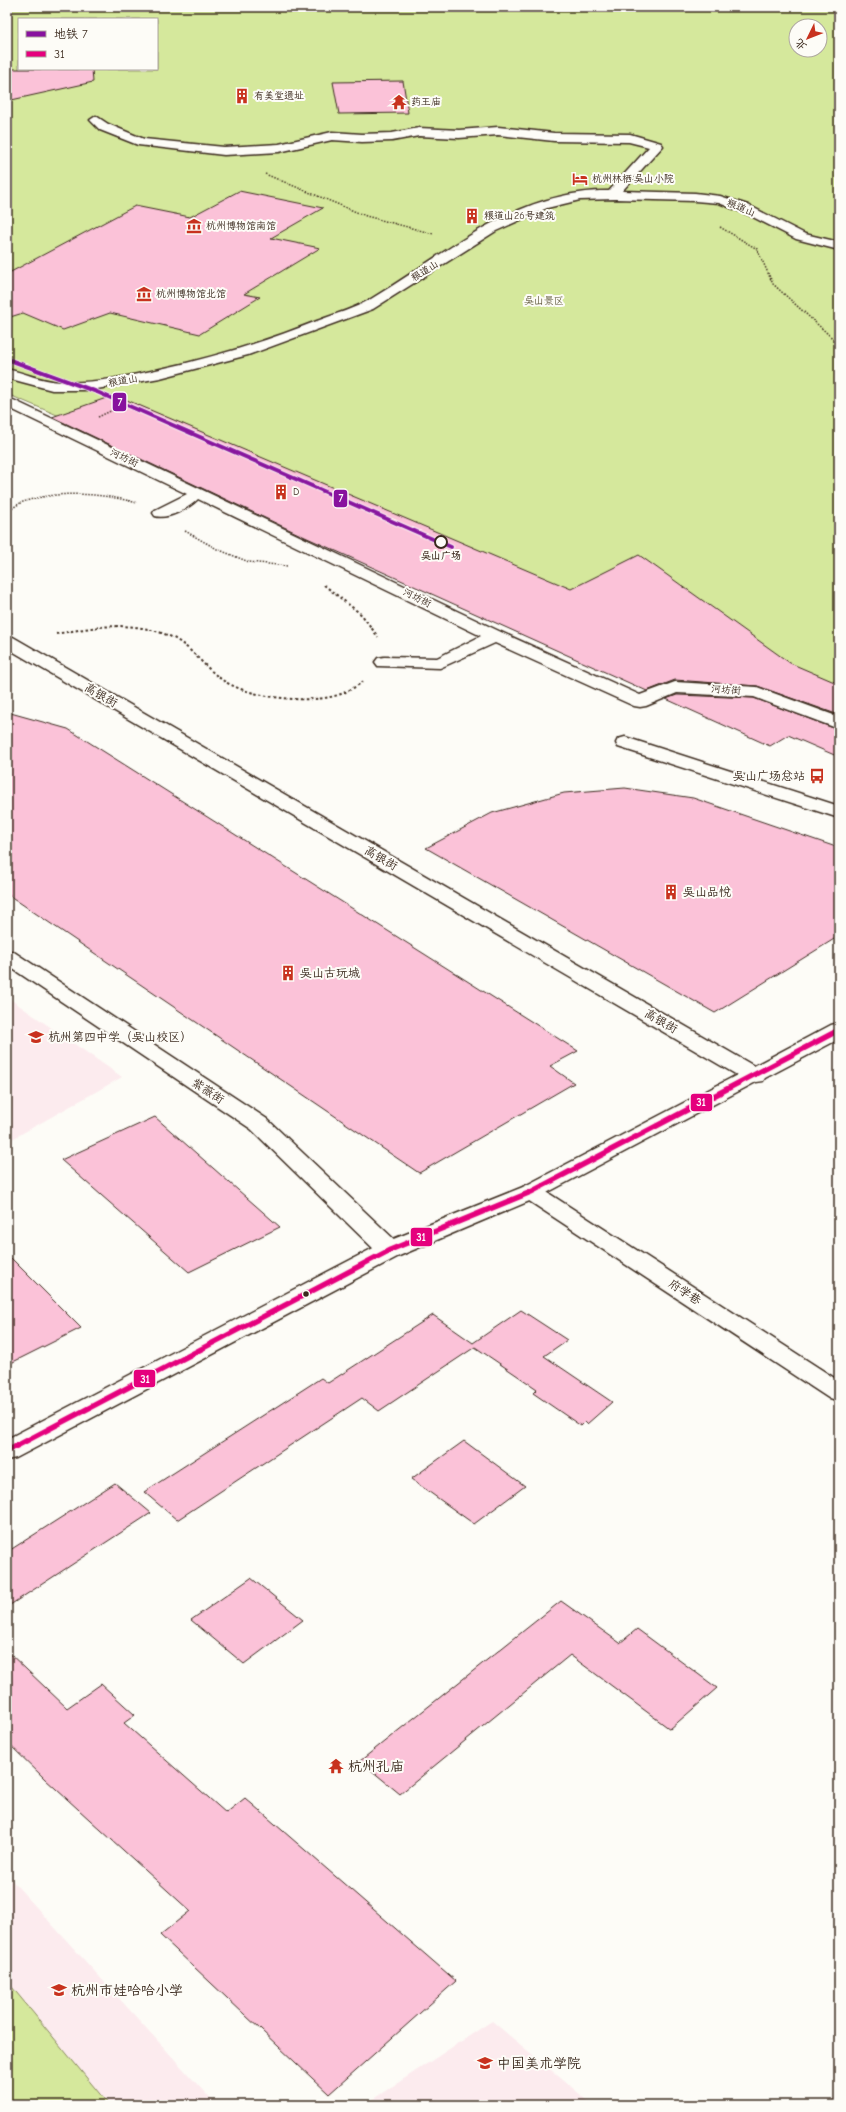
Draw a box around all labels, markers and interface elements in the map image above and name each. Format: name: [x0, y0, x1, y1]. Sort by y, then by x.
legend: [18, 18, 158, 70]
north arrow: [788, 18, 828, 58]
text: 地铁 7: [54, 27, 88, 41]
text: 北: [793, 36, 810, 53]
text: 31: [54, 47, 65, 61]
building icon: 有美堂遗址: [233, 87, 251, 105]
place label: 有美堂遗址: [254, 90, 304, 102]
temple icon: 药王庙: [390, 93, 408, 111]
place label: 药王庙: [411, 96, 441, 108]
hotel icon: 杭州林栖·吴山小院: [571, 170, 589, 188]
place label: 杭州林栖·吴山小院: [592, 173, 674, 185]
street label: 粮道山: [725, 197, 757, 219]
building icon: 粮道山26号建筑: [463, 207, 481, 225]
place label: 粮道山26号建筑: [484, 210, 555, 222]
museum icon: 杭州博物馆南馆: [185, 217, 203, 235]
place label: 杭州博物馆南馆: [206, 220, 276, 232]
street label: 粮道山: [409, 258, 441, 284]
museum icon: 杭州博物馆北馆: [135, 285, 153, 303]
place label: 杭州博物馆北馆: [156, 288, 226, 300]
park label: 吴山景区: [524, 295, 564, 307]
street label: 粮道山: [107, 372, 139, 390]
line badge: 7: [112, 392, 127, 412]
text: 7: [118, 396, 123, 409]
street label: 河坊街: [108, 446, 140, 470]
building icon: D: [272, 483, 290, 501]
place label: D: [293, 486, 299, 498]
line badge: 7: [333, 489, 348, 508]
text: 7: [339, 492, 344, 505]
marker: 吴山广场: [434, 535, 448, 549]
place label: 吴山广场: [421, 550, 461, 562]
street label: 河坊街: [401, 586, 433, 610]
street label: 高银街: [82, 680, 120, 710]
street label: 河坊街: [711, 683, 741, 697]
bus stop icon: 吴山广场总站: [808, 767, 826, 785]
place label: 吴山广场总站: [733, 769, 805, 783]
street label: 高银街: [362, 843, 400, 873]
building icon: 吴山品悦: [662, 883, 680, 901]
place label: 吴山品悦: [683, 885, 731, 899]
building icon: 吴山古玩城: [279, 964, 297, 982]
place label: 吴山古玩城: [300, 966, 360, 980]
street label: 高银街: [642, 1006, 680, 1036]
school or university icon: 杭州第四中学（吴山校区）: [27, 1028, 45, 1046]
place label: 杭州第四中学（吴山校区）: [48, 1030, 192, 1044]
street label: 紫薇街: [189, 1075, 227, 1107]
line badge: 31: [690, 1093, 713, 1112]
text: 31: [696, 1096, 706, 1109]
line badge: 31: [410, 1227, 433, 1247]
text: 31: [416, 1231, 426, 1244]
street label: 府学巷: [666, 1276, 704, 1308]
unlabelled marker: [301, 1289, 311, 1299]
line badge: 31: [133, 1369, 156, 1388]
text: 31: [140, 1373, 150, 1386]
temple icon: 杭州孔庙: [327, 1757, 345, 1775]
place label: 杭州孔庙: [348, 1758, 404, 1775]
school or university icon: 杭州市娃哈哈小学: [50, 1981, 68, 1999]
place label: 杭州市娃哈哈小学: [71, 1982, 183, 1999]
school or university icon: 中国美术学院: [476, 2054, 494, 2072]
place label: 中国美术学院: [497, 2055, 581, 2072]

